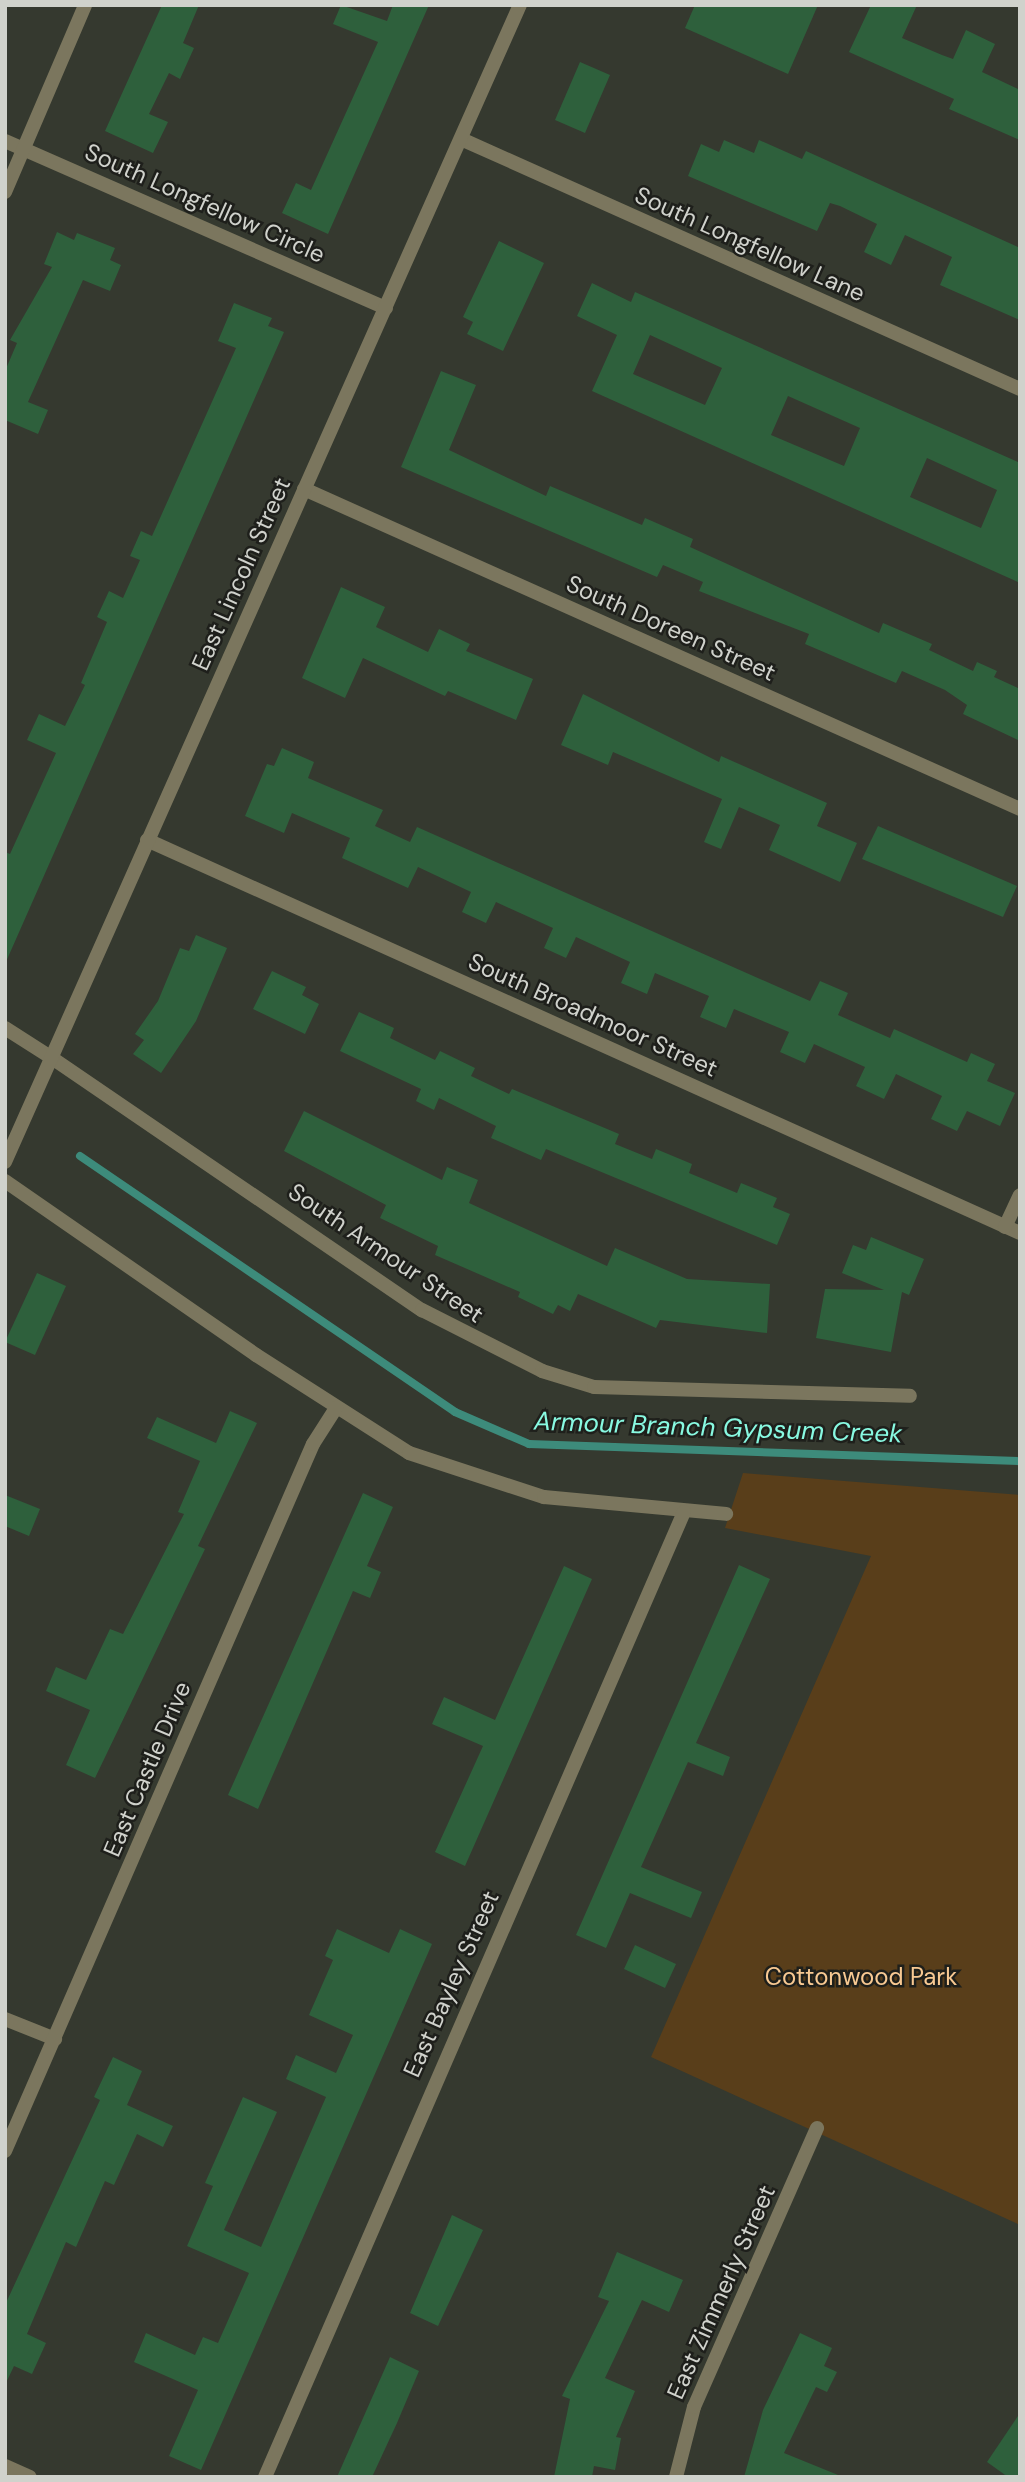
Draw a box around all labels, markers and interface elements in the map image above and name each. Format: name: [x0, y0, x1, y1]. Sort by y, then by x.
street label: South Longfellow Circle: [81, 137, 329, 269]
street label: South Longfellow Lane: [631, 180, 869, 308]
street label: East Lincoln Street: [186, 473, 296, 675]
street label: South Doreen Street: [562, 569, 780, 687]
street label: South Broadmoor Street: [464, 947, 722, 1083]
street label: South Armour Street: [283, 1177, 489, 1329]
water label: Armour Branch Gypsum Creek: [533, 1406, 903, 1450]
street label: East Castle Drive: [97, 1677, 197, 1861]
street label: East Bayley Street: [397, 1886, 505, 2082]
park label: Cottonwood Park: [765, 1963, 957, 1991]
street label: East Zimmerly Street: [661, 2181, 781, 2403]

